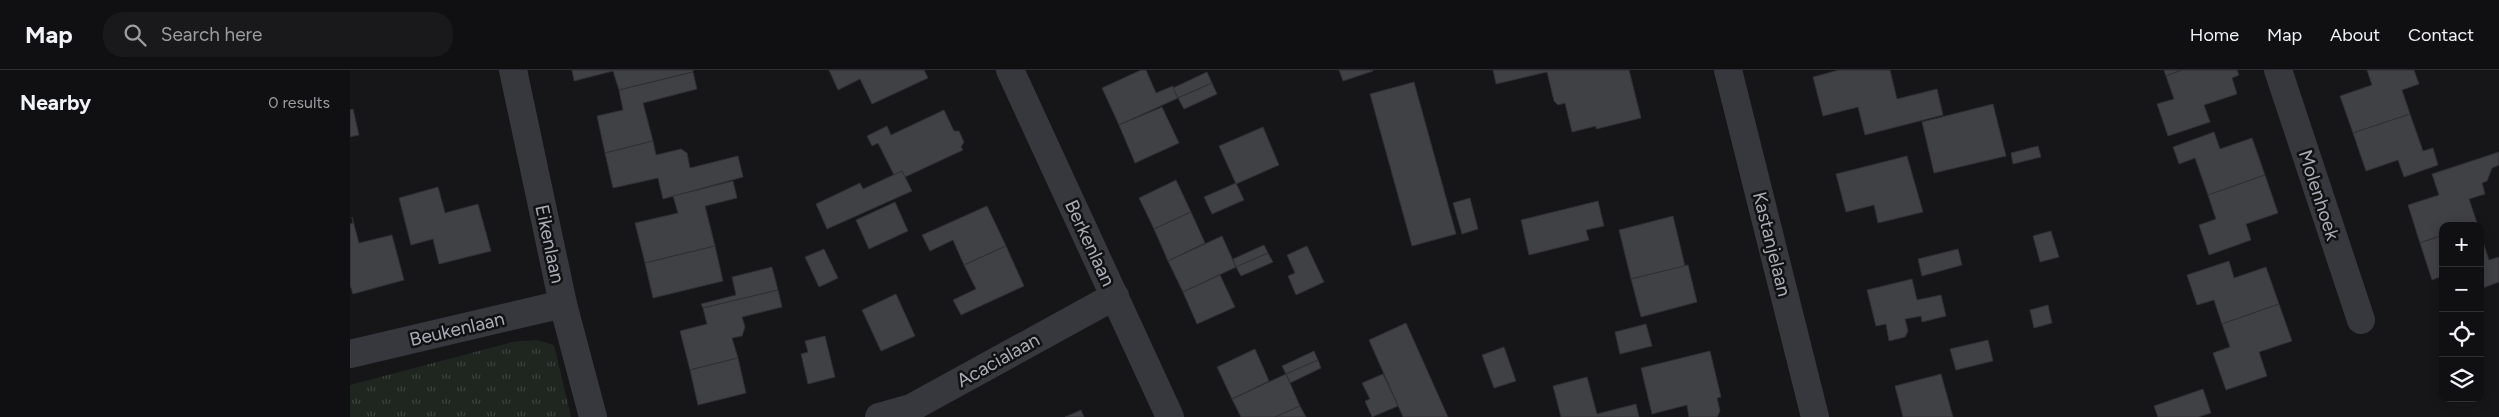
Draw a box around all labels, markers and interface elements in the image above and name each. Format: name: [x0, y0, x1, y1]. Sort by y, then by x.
search box: [103, 12, 453, 57]
text: Map: [25, 20, 73, 49]
icon: search: [121, 21, 149, 49]
text: Search here: [161, 23, 262, 46]
text: Home: [2190, 24, 2239, 46]
text: Map: [2267, 24, 2302, 46]
text: About: [2330, 24, 2380, 46]
text: Contact: [2408, 24, 2474, 46]
text: Nearby: [20, 90, 91, 115]
text: 0 results: [268, 93, 330, 112]
street label: Molenhoek: [2294, 147, 2345, 244]
street label: Kastanjelaan: [1748, 189, 1796, 299]
street label: Berkenlaan: [1060, 196, 1120, 290]
street label: Eikenlaan: [530, 203, 570, 285]
map controls: [2439, 222, 2484, 402]
button: +: [2439, 222, 2484, 267]
button: −: [2439, 267, 2484, 312]
street label: Beukenlaan: [407, 307, 507, 351]
button: locate: [2439, 312, 2484, 357]
street label: Acacialaan: [953, 328, 1043, 392]
button: layers: [2439, 357, 2484, 402]

